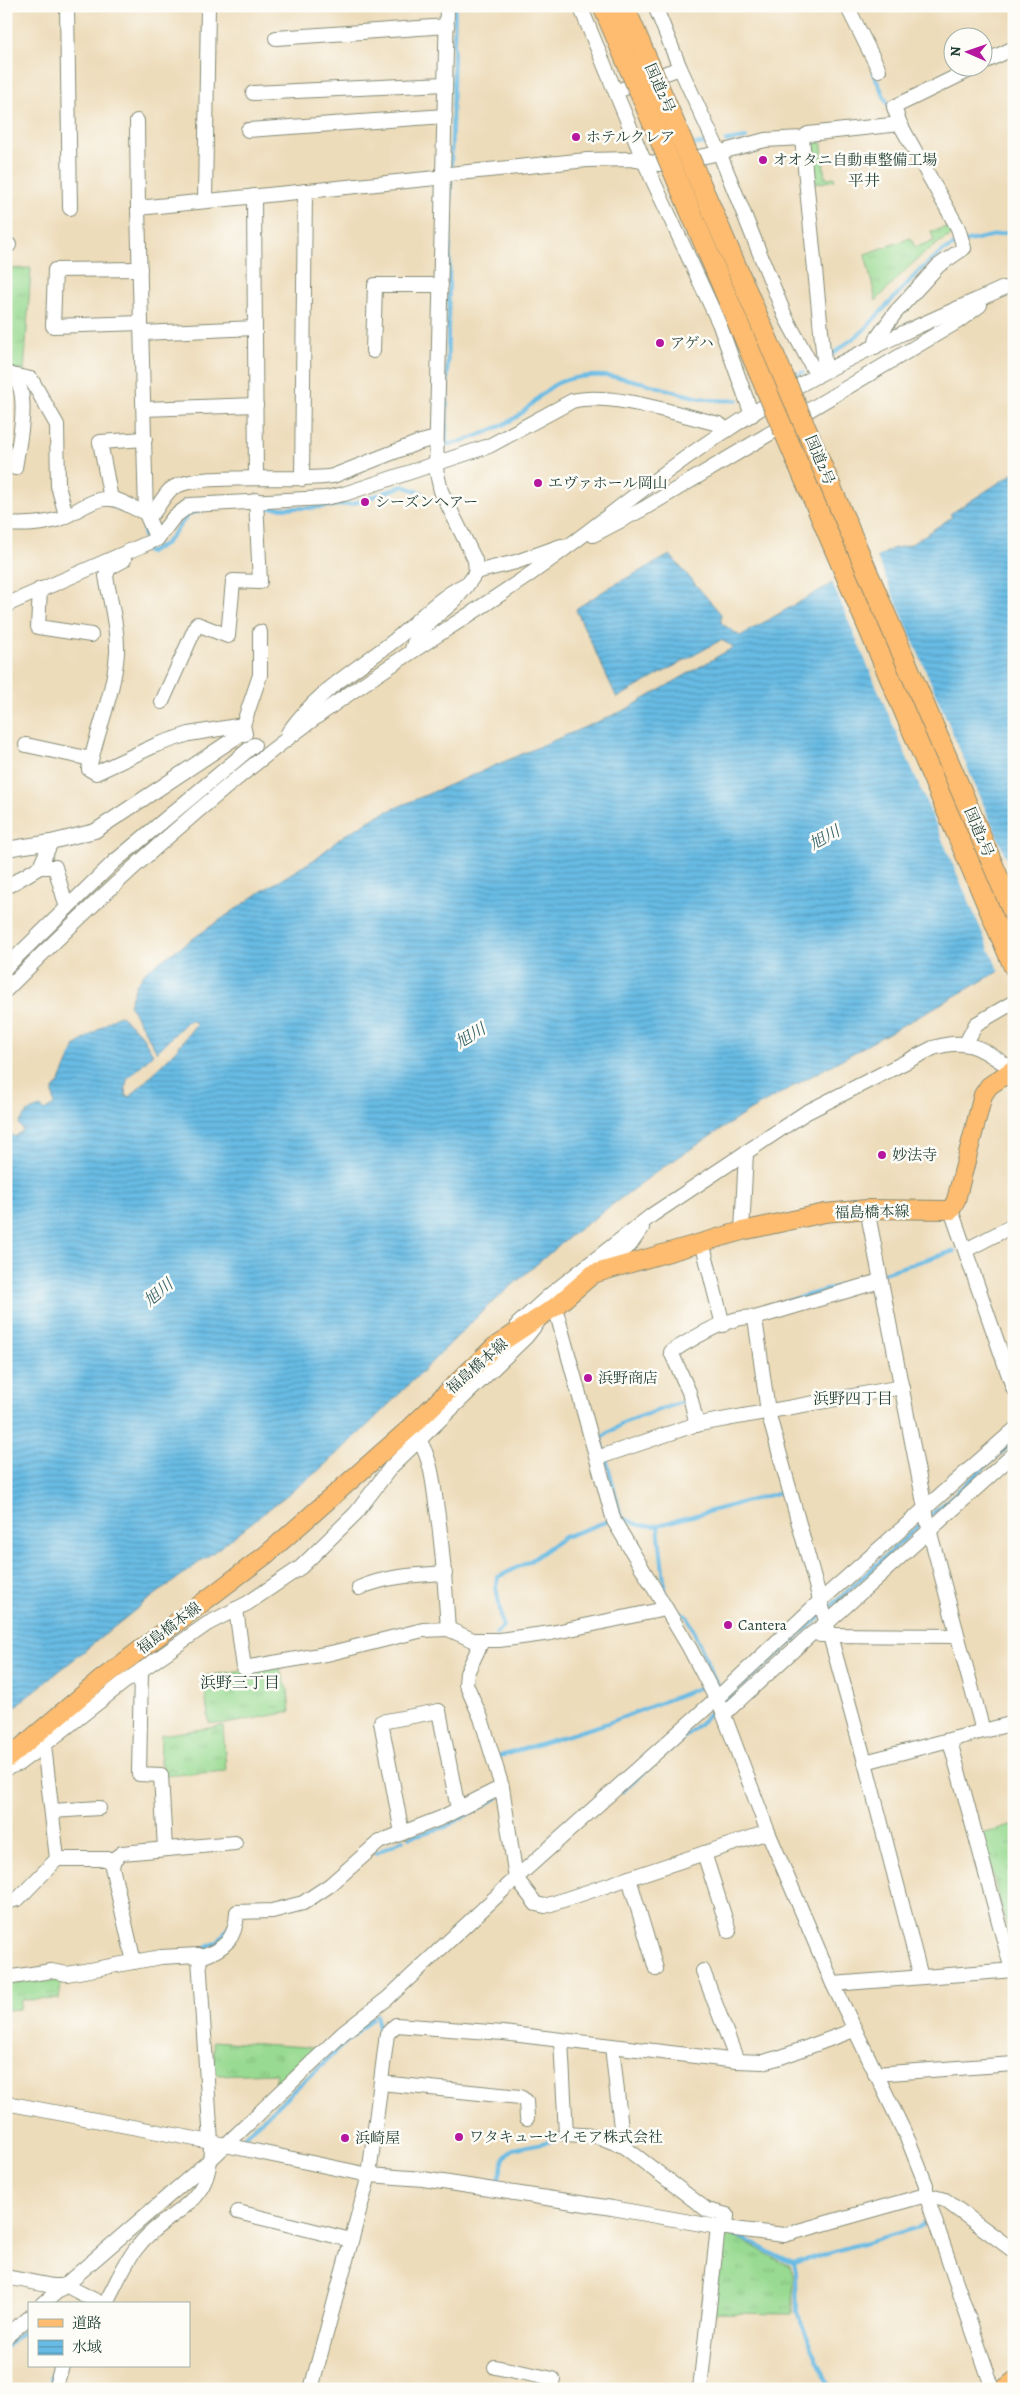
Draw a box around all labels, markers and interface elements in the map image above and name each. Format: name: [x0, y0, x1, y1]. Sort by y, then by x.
north arrow: [942, 28, 992, 78]
text: N: [946, 46, 965, 57]
street label: 国道2号: [640, 60, 680, 116]
place label: ホテルクレア: [586, 127, 675, 147]
marker: ホテルクレア: [570, 131, 582, 143]
place label: オオタニ自動車整備工場: [773, 150, 938, 170]
marker: オオタニ自動車整備工場: [757, 154, 769, 166]
district label: 平井: [848, 170, 880, 192]
place label: アゲハ: [670, 333, 714, 353]
marker: アゲハ: [654, 337, 666, 349]
street label: 国道2号: [801, 432, 839, 488]
place label: エヴァホール岡山: [548, 473, 668, 493]
marker: エヴァホール岡山: [532, 477, 544, 489]
place label: シーズンヘアー: [375, 492, 478, 512]
marker: シーズンヘアー: [359, 496, 371, 508]
street label: 国道2号: [960, 804, 998, 860]
water label: 旭川: [805, 820, 846, 855]
water label: 旭川: [451, 1017, 492, 1054]
place label: 妙法寺: [892, 1145, 937, 1165]
marker: 妙法寺: [876, 1149, 888, 1161]
street label: 福島橋本線: [834, 1201, 910, 1223]
water label: 旭川: [139, 1273, 179, 1311]
street label: 福島橋本線: [442, 1334, 512, 1398]
place label: 浜野商店: [598, 1368, 658, 1388]
marker: 浜野商店: [582, 1372, 594, 1384]
district label: 浜野四丁目: [813, 1388, 893, 1410]
street label: 福島橋本線: [133, 1597, 205, 1659]
place label: Cantera: [738, 1615, 787, 1635]
marker: Cantera: [722, 1619, 734, 1631]
district label: 浜野三丁目: [200, 1672, 280, 1694]
place label: ワタキューセイモア株式会社: [469, 2127, 663, 2147]
place label: 浜崎屋: [355, 2128, 400, 2148]
marker: ワタキューセイモア株式会社: [453, 2131, 465, 2143]
marker: 浜崎屋: [339, 2132, 351, 2144]
legend: [28, 2302, 190, 2368]
text: 道路: [72, 2313, 102, 2333]
text: 水域: [72, 2337, 102, 2357]

